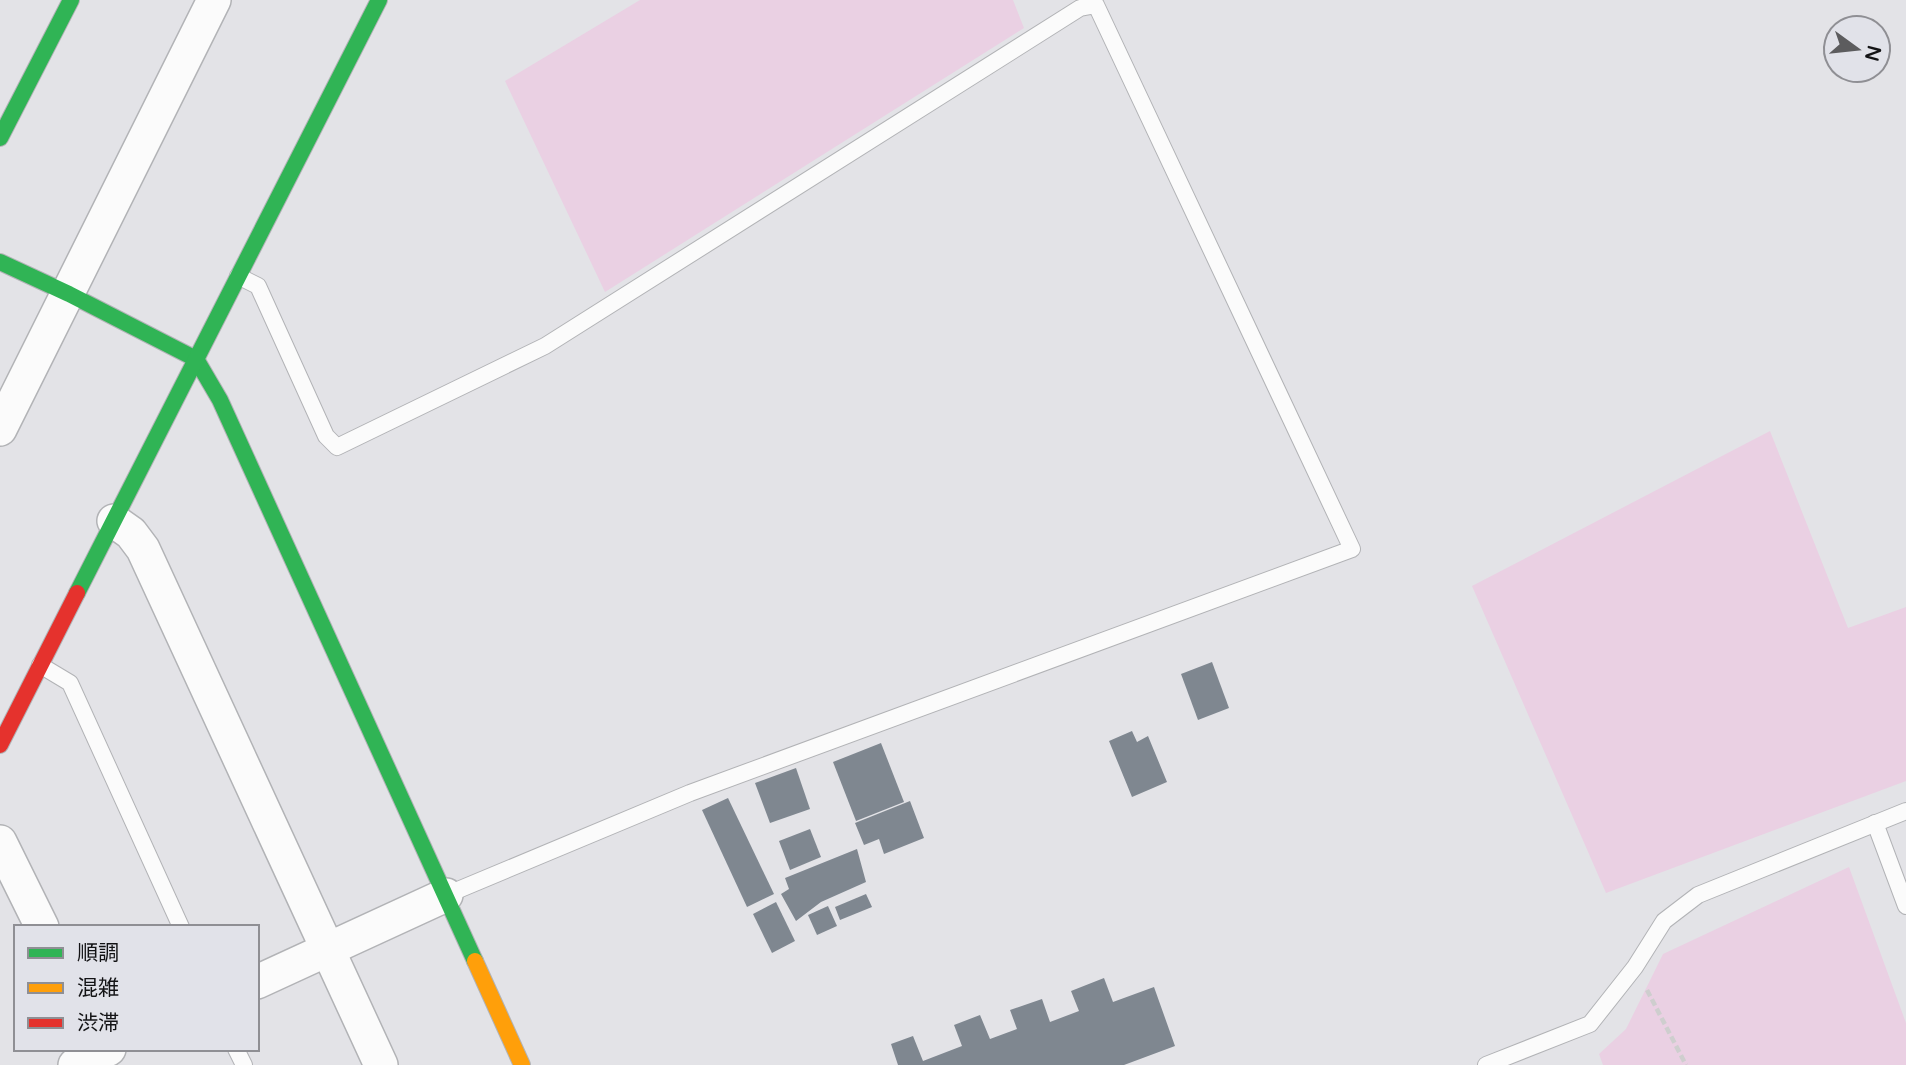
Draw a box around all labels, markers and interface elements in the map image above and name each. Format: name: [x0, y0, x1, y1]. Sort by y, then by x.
north arrow: [1822, 14, 1892, 84]
text: N: [1860, 43, 1885, 63]
legend: [14, 925, 259, 1051]
text: 順調: [77, 941, 119, 966]
text: 混雑: [77, 976, 119, 1001]
text: 渋滞: [77, 1011, 119, 1036]

